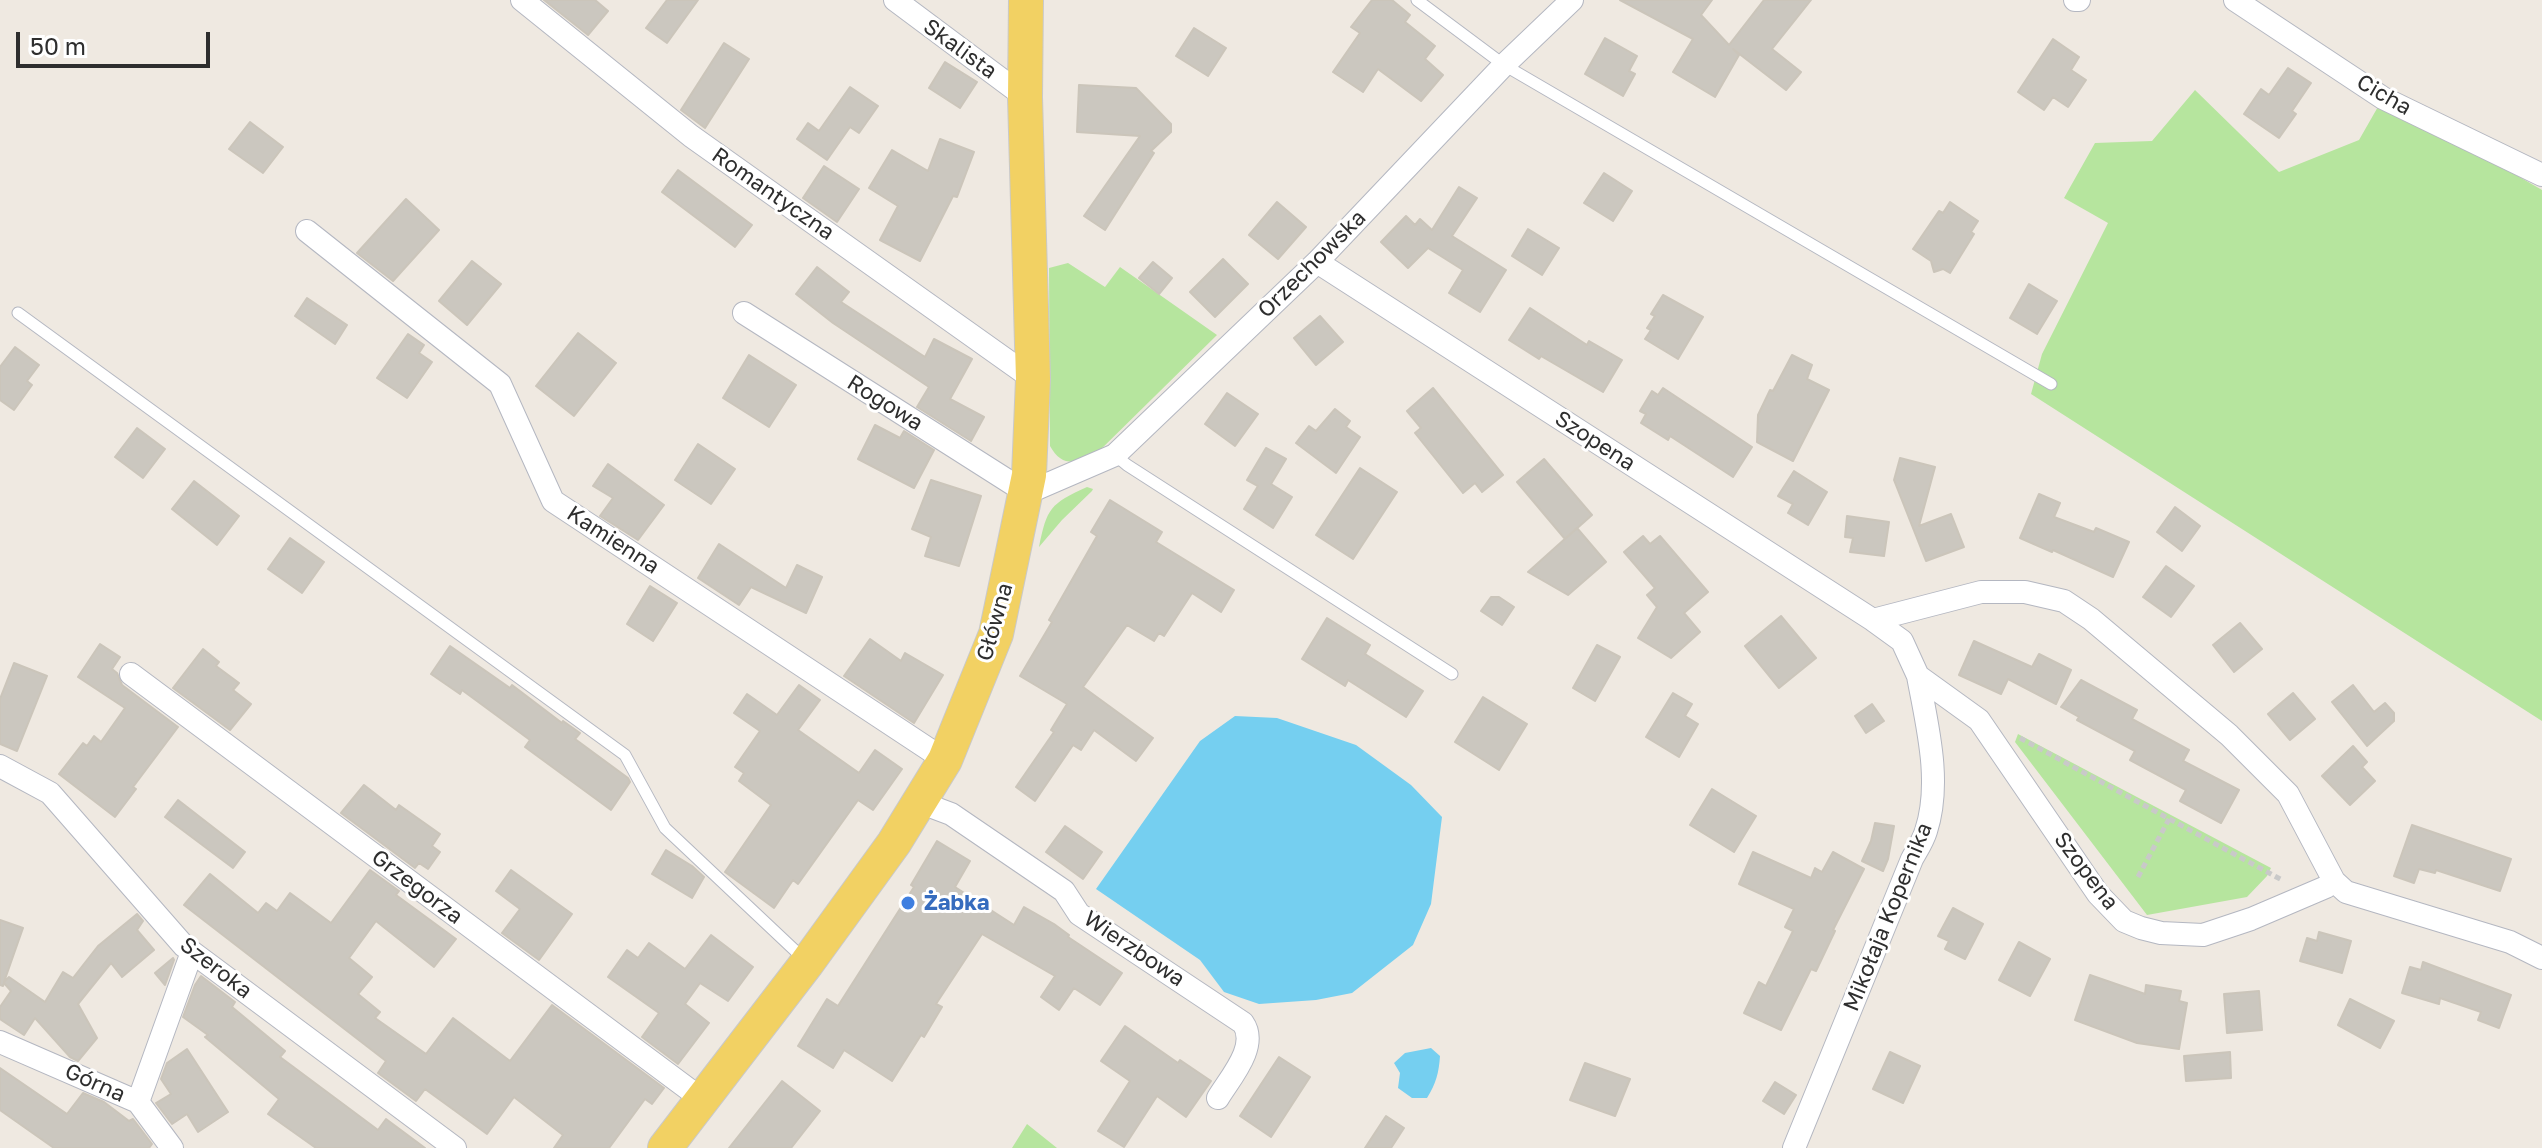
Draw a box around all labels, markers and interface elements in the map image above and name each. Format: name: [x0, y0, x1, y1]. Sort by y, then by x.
street label: Skalista: [918, 13, 1002, 85]
scale bar: [20, 16, 214, 66]
text: 50 m: [30, 31, 86, 60]
street label: Cicha: [2352, 69, 2416, 121]
street label: Romantyczna: [707, 142, 839, 246]
street label: Orzechowska: [1253, 205, 1371, 323]
street label: Rogowa: [842, 369, 928, 437]
street label: Szopena: [1550, 405, 1640, 477]
street label: Kamienna: [562, 500, 664, 580]
street label: Główna: [971, 580, 1019, 664]
street label: Mikołaja Kopernika: [1838, 819, 1938, 1015]
street label: Szopena: [2048, 827, 2124, 915]
street label: Grzegorza: [366, 844, 468, 930]
place label: Żabka: [924, 890, 989, 916]
marker: Żabka: [899, 894, 917, 912]
street label: Wierzbowa: [1078, 906, 1190, 992]
street label: Szeroka: [175, 932, 257, 1004]
street label: Górna: [61, 1058, 129, 1108]

